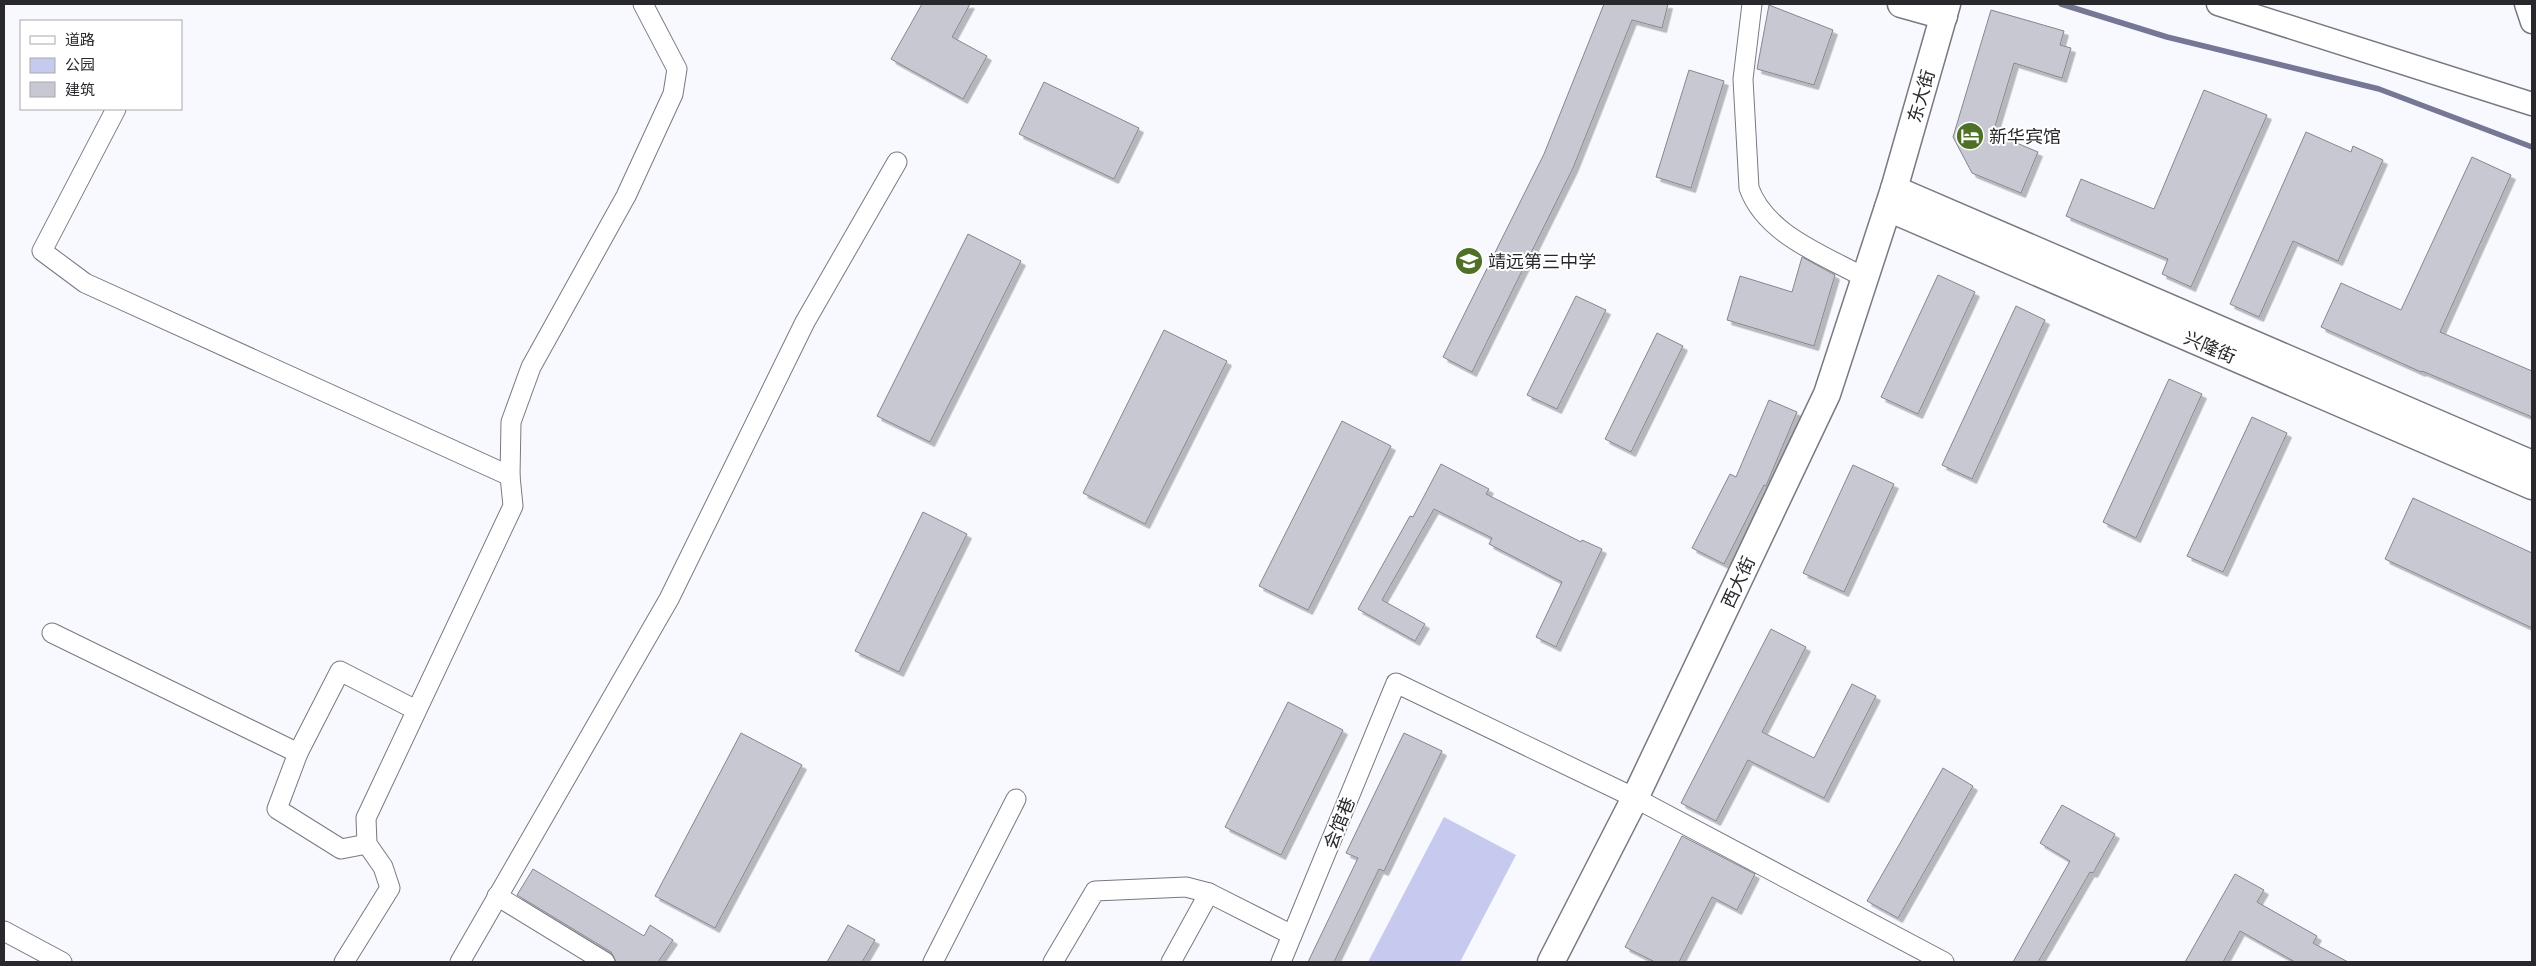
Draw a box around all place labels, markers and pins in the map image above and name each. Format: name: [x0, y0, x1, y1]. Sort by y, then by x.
hotel icon: 新华宾馆: [1955, 121, 1985, 151]
place label: 新华宾馆: [1989, 126, 2061, 147]
school or university icon: 靖远第三中学: [1454, 246, 1484, 276]
place label: 靖远第三中学: [1488, 251, 1596, 272]

